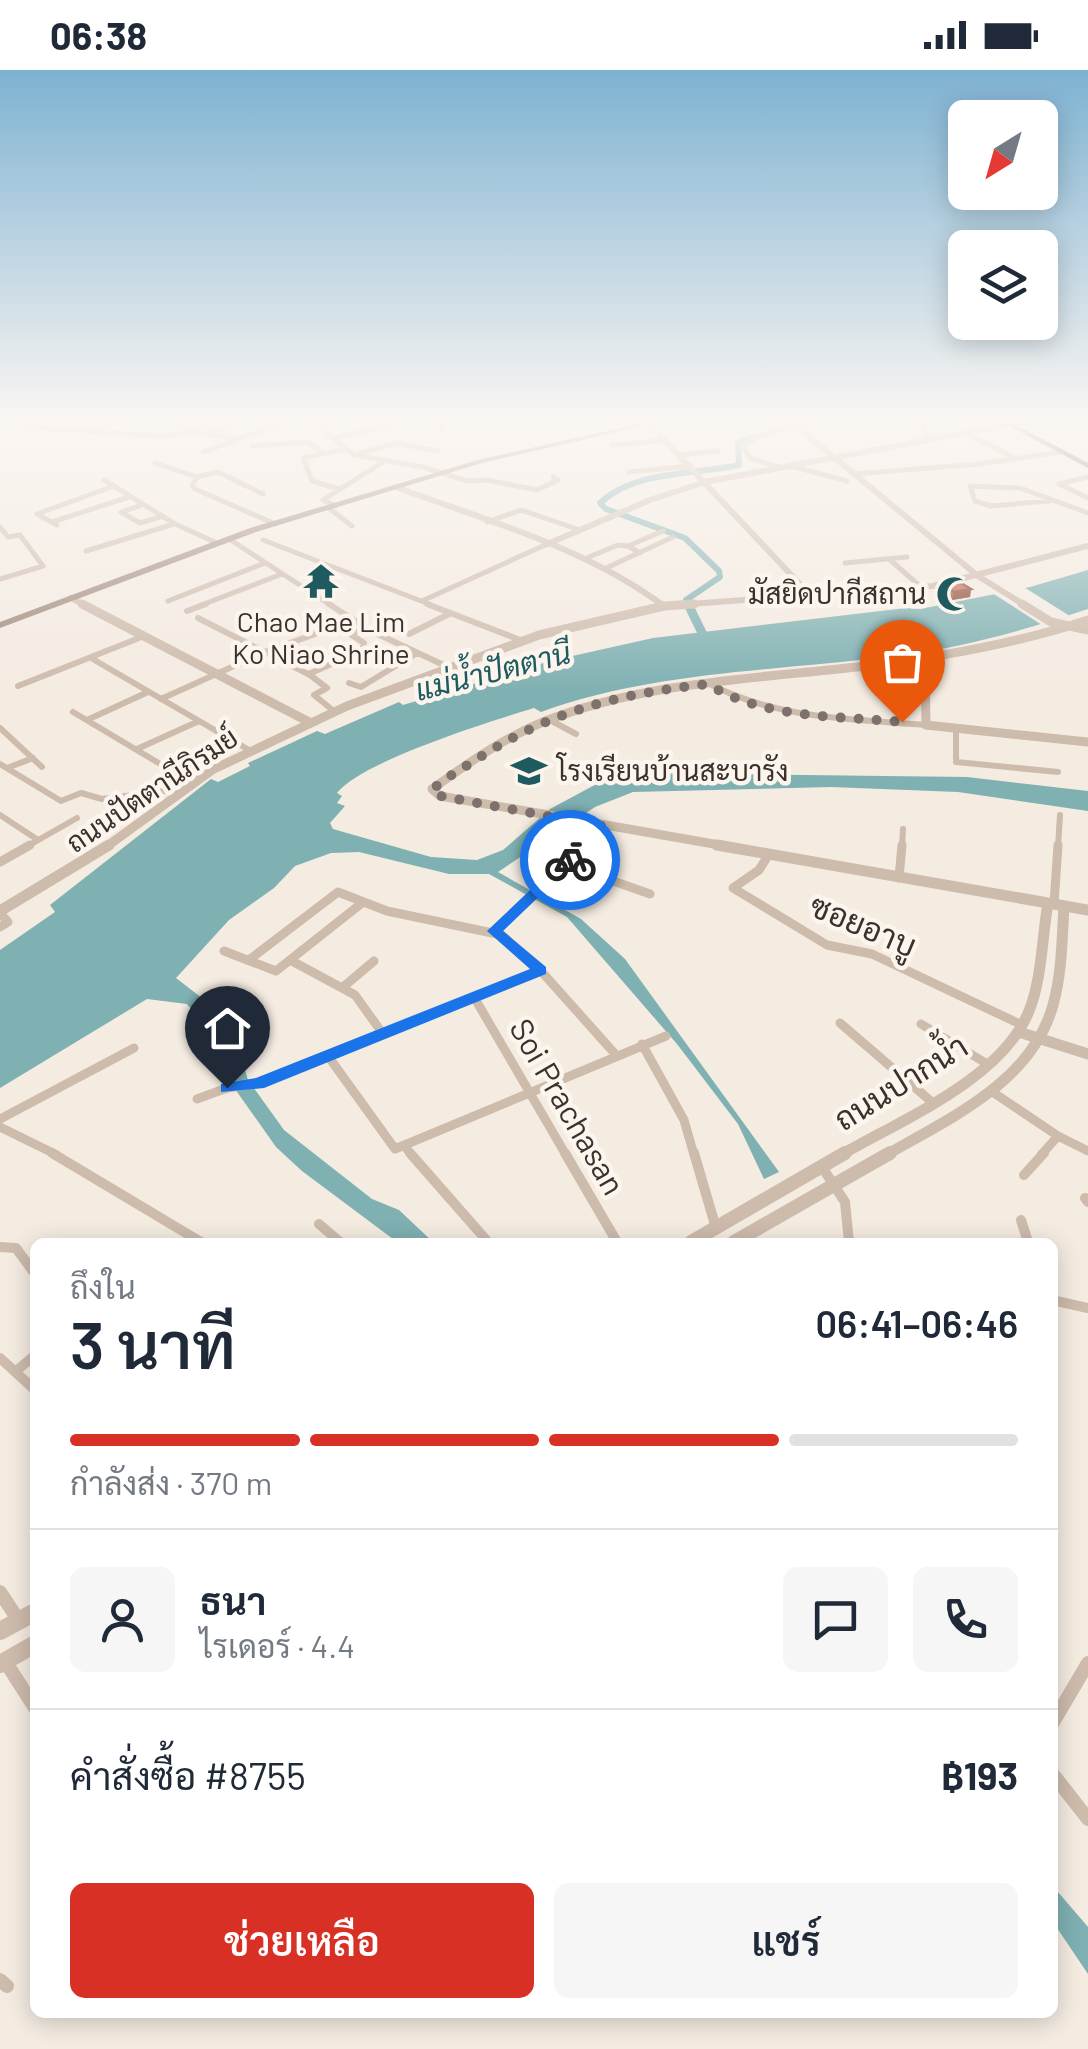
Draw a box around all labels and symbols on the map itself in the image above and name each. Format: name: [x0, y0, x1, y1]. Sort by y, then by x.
north arrow: [948, 100, 1058, 210]
temple icon: Chao Mae Lim Ko Niao Shrine: [302, 562, 340, 600]
mosque icon: มัสยิดปากีสถาน: [935, 575, 973, 613]
place label: มัสยิดปากีสถาน: [748, 576, 926, 610]
place label: Chao Mae Lim Ko Niao Shrine: [232, 604, 410, 670]
pin: [860, 620, 945, 723]
water label: แม่น้ำปัตตานี: [409, 626, 576, 707]
street label: ถนนปัตตานีภิรมย์: [59, 718, 244, 859]
school or university icon: โรงเรียนบ้านสะบารัง: [510, 752, 548, 790]
place label: โรงเรียนบ้านสะบารัง: [555, 752, 789, 787]
courier: [520, 810, 620, 910]
street label: ซอยอาบู: [803, 885, 923, 968]
pin: [185, 986, 270, 1089]
street label: Soi Prachasan: [503, 1011, 634, 1201]
street label: ถนนปากน้ำ: [822, 1019, 974, 1137]

